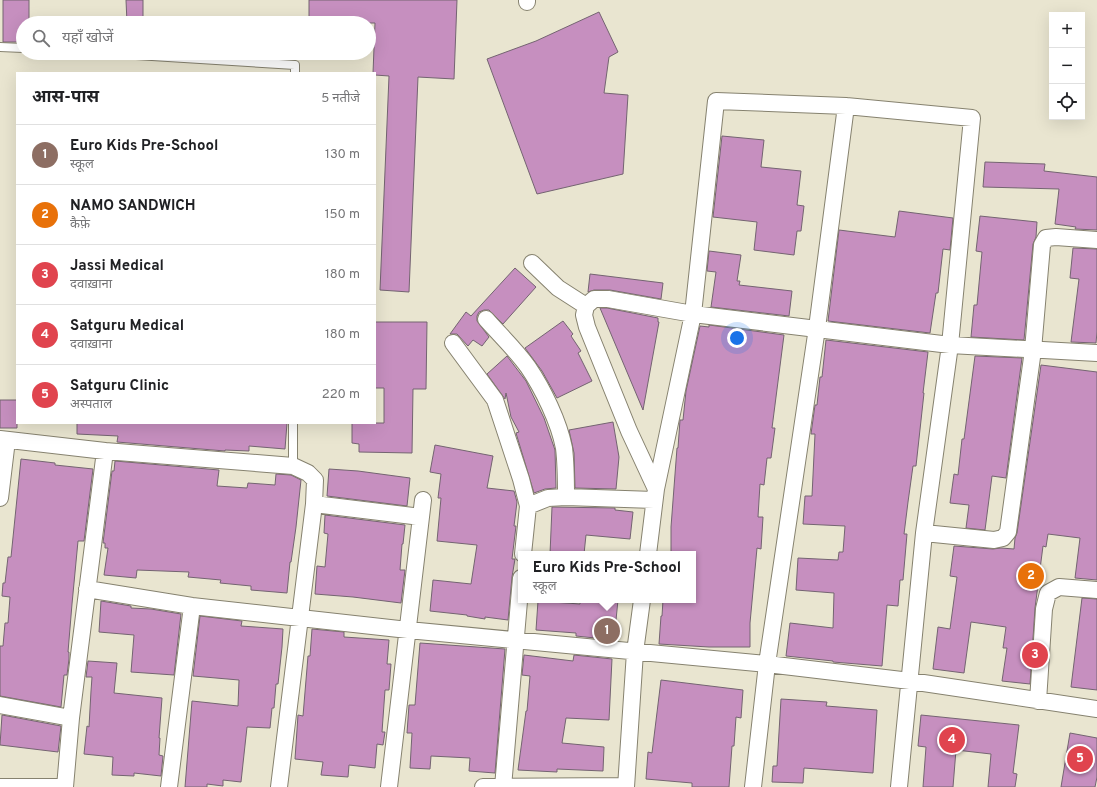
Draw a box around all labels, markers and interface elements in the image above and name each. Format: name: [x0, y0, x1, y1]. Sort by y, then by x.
map controls: [1049, 12, 1085, 120]
button: +: [1049, 12, 1085, 48]
search box: [16, 16, 376, 60]
icon: search: [30, 27, 52, 49]
text: यहाँ खोजें: [62, 29, 113, 48]
button: −: [1049, 48, 1085, 84]
button: locate: [1049, 84, 1085, 120]
text: आस-पास: [32, 87, 99, 109]
text: 5 नतीजे: [321, 91, 360, 107]
text: Euro Kids Pre-School: [70, 137, 218, 156]
text: 1: [42, 147, 48, 163]
text: 130 m: [325, 147, 360, 163]
text: स्कूल: [70, 157, 94, 173]
text: NAMO SANDWICH: [70, 197, 196, 216]
text: 2: [41, 207, 49, 223]
text: 150 m: [325, 207, 360, 223]
text: कैफ़े: [70, 217, 90, 233]
text: Jassi Medical: [70, 257, 164, 276]
text: 3: [41, 267, 49, 283]
text: 180 m: [325, 267, 360, 283]
text: दवाख़ाना: [70, 277, 112, 293]
text: Satguru Medical: [70, 317, 184, 336]
text: 4: [41, 327, 49, 343]
text: 180 m: [325, 327, 360, 343]
your location: [727, 328, 747, 348]
text: दवाख़ाना: [70, 337, 112, 353]
text: Satguru Clinic: [70, 377, 169, 396]
text: 5: [41, 387, 49, 403]
text: 220 m: [322, 387, 360, 403]
text: अस्पताल: [70, 397, 112, 413]
popup: [518, 551, 696, 603]
text: Euro Kids Pre-School: [533, 559, 681, 578]
pin: 2: [1018, 561, 1044, 591]
text: स्कूल: [533, 579, 557, 595]
pin: 1: [594, 616, 620, 646]
pin: 3: [1022, 640, 1048, 670]
pin: 4: [939, 725, 965, 755]
pin: 5: [1067, 744, 1093, 774]

